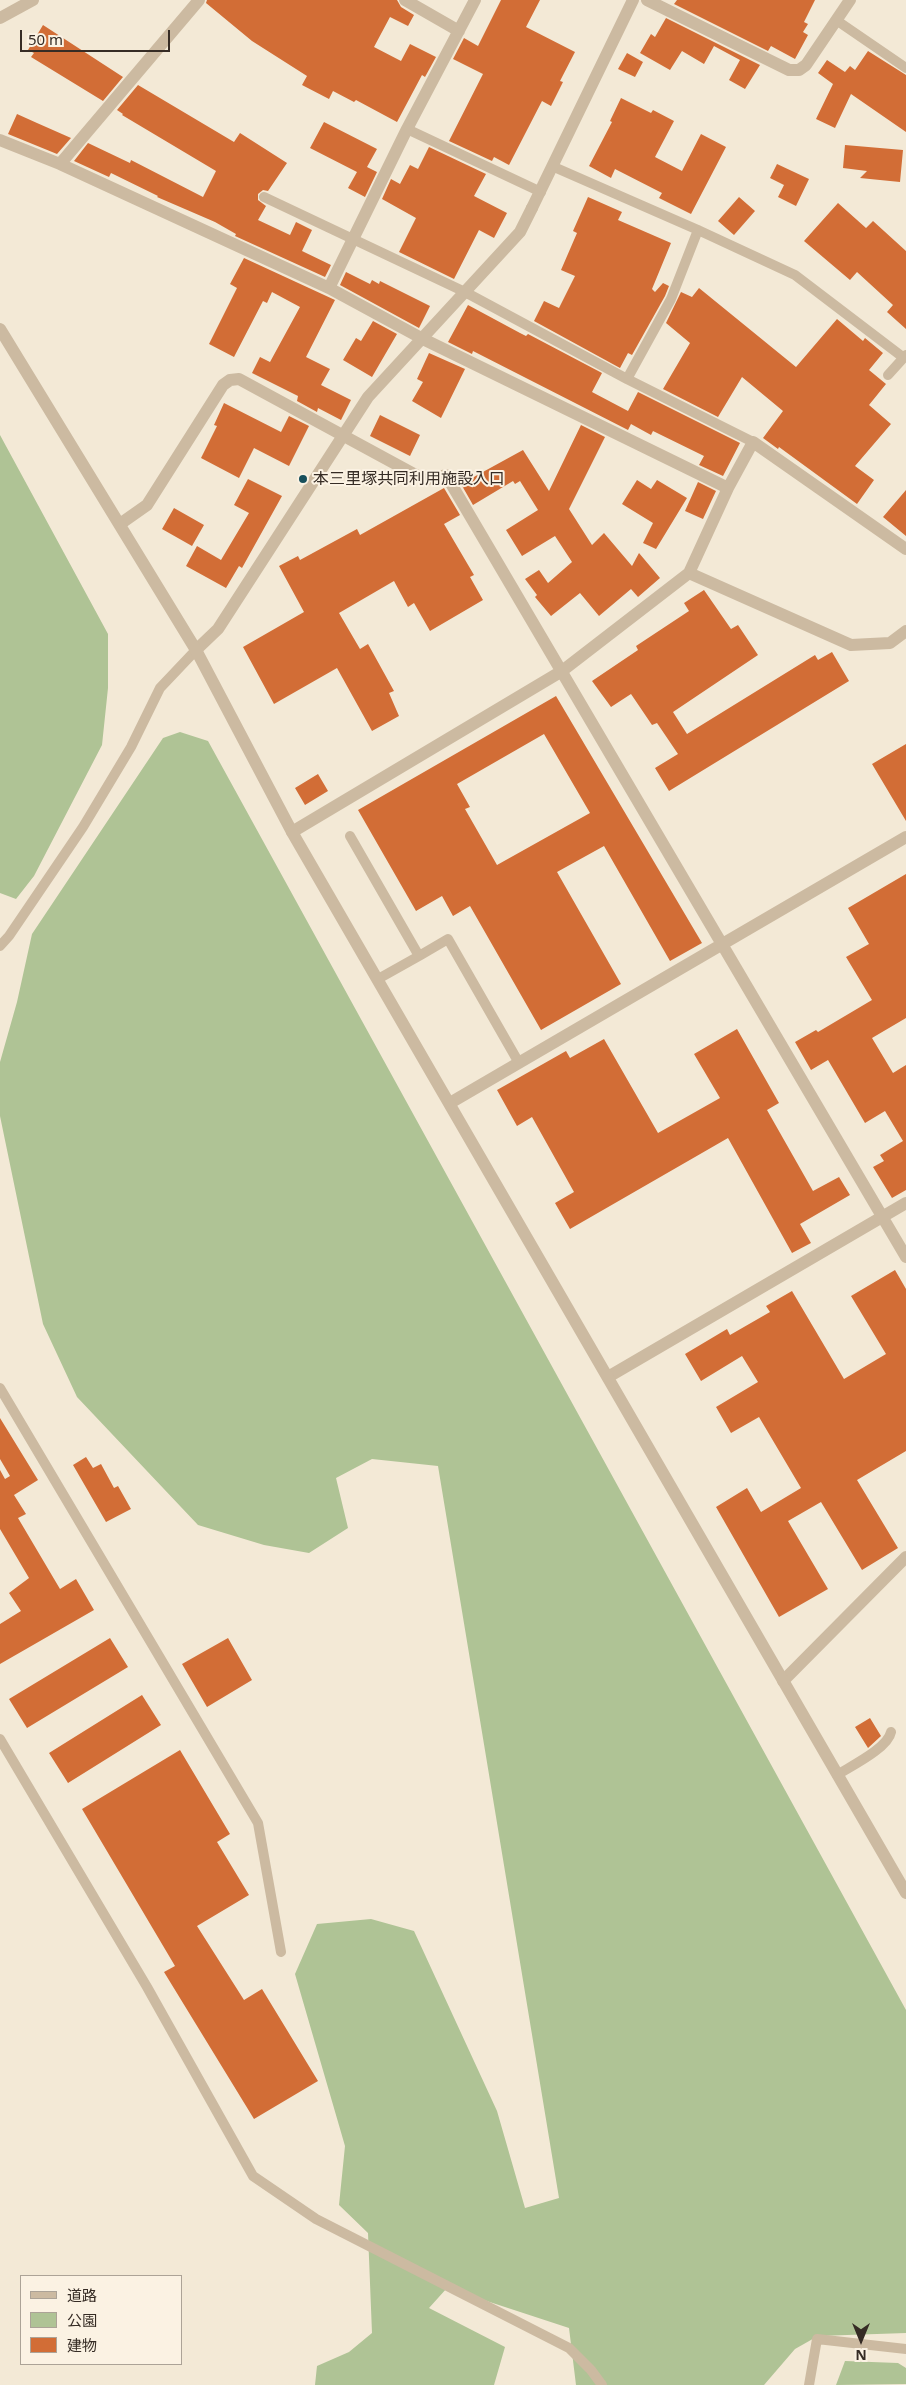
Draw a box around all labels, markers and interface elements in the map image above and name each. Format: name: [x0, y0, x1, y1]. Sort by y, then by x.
scale bar: [22, 20, 172, 52]
text: 50 m: [28, 29, 63, 49]
place label: 本三里塚共同利用施設入口: [313, 469, 505, 489]
marker: 本三里塚共同利用施設入口: [297, 473, 309, 485]
legend: [20, 2275, 182, 2365]
text: 道路: [67, 2285, 97, 2305]
text: 公園: [67, 2310, 97, 2330]
north arrow: [836, 2315, 886, 2365]
text: 建物: [67, 2335, 97, 2355]
text: N: [855, 2346, 867, 2365]

